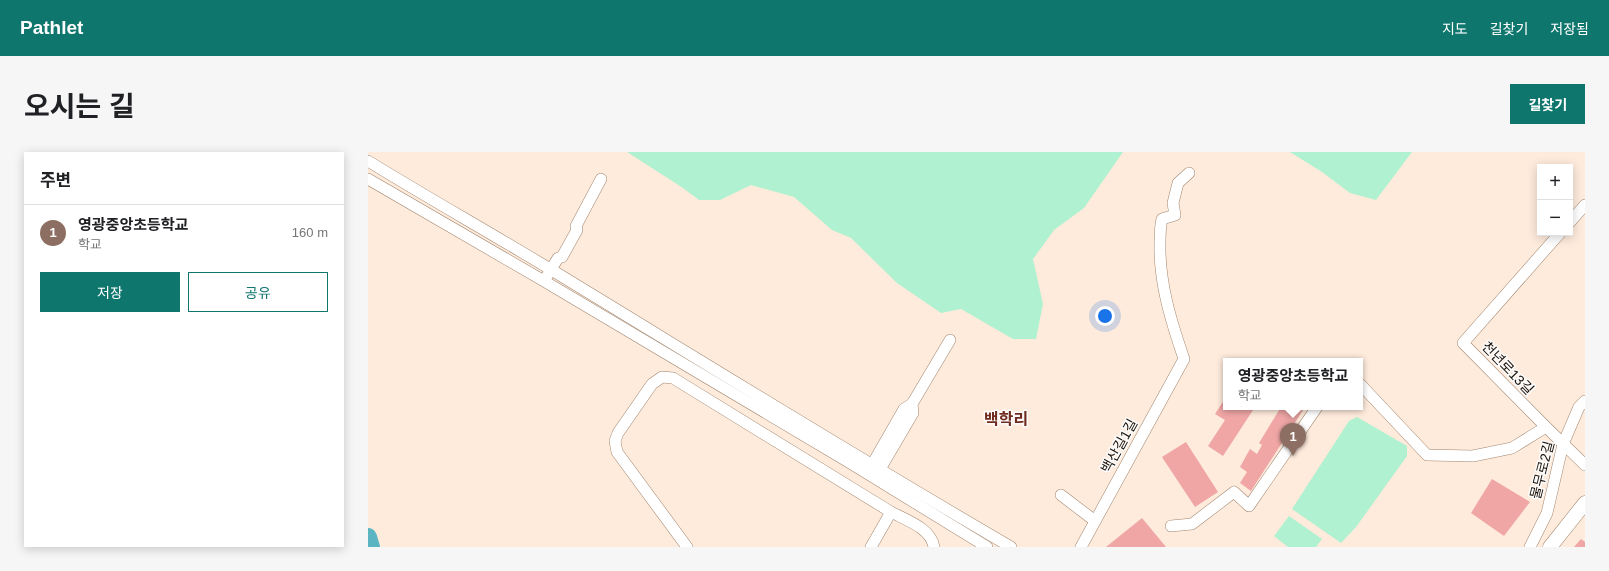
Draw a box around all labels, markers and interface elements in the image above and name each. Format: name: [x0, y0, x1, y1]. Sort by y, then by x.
text: Pathlet: [20, 17, 83, 38]
text: 지도: [1442, 21, 1468, 37]
text: 길찾기: [1490, 21, 1528, 37]
text: 저장됨: [1550, 21, 1589, 37]
button: 길찾기: [1510, 84, 1585, 124]
text: 오시는 길: [24, 91, 135, 122]
map controls: [1537, 164, 1573, 236]
button: +: [1537, 164, 1573, 200]
text: 주변: [40, 171, 71, 190]
button: −: [1537, 200, 1573, 236]
text: 영광중앙초등학교: [78, 216, 188, 233]
text: 1: [49, 225, 57, 240]
text: 160 m: [292, 225, 328, 240]
text: 학교: [78, 237, 102, 252]
button: 저장: [40, 272, 180, 312]
button: 공유: [188, 272, 328, 312]
your location: [1095, 306, 1115, 326]
street label: 천년로13길: [1479, 338, 1537, 398]
popup: [1223, 358, 1363, 410]
text: 영광중앙초등학교: [1238, 367, 1348, 384]
text: 학교: [1238, 388, 1262, 403]
district label: 백학리: [984, 410, 1028, 428]
street label: 백산길1길: [1098, 416, 1140, 476]
pin: 1: [1280, 423, 1306, 456]
street label: 물무로2길: [1527, 439, 1557, 501]

